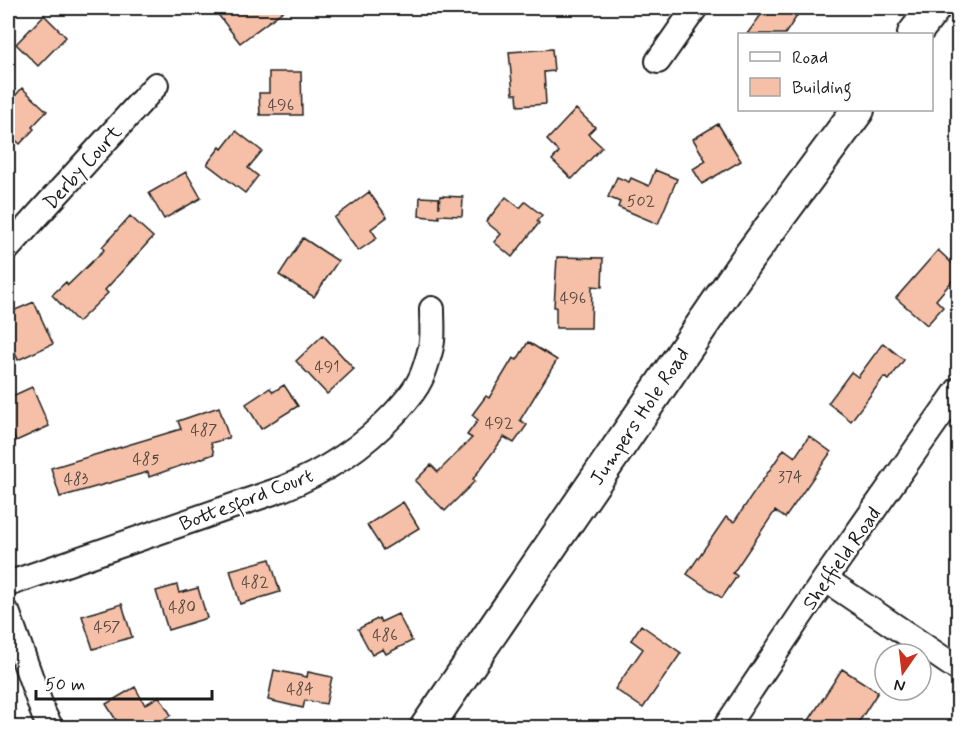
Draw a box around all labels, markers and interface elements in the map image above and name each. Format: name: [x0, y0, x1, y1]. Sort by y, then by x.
legend: [738, 33, 933, 111]
text: Road: [792, 46, 828, 70]
text: Building: [792, 76, 852, 102]
house number: 496: [268, 95, 294, 116]
street label: Derby Court: [38, 120, 129, 216]
house number: 502: [627, 191, 656, 212]
house number: 496: [560, 288, 586, 309]
street label: Jumpers Hole Road: [584, 343, 696, 491]
house number: 491: [314, 357, 340, 378]
house number: 492: [485, 413, 514, 434]
house number: 487: [190, 420, 218, 441]
house number: 485: [133, 449, 160, 470]
street label: Bottesford Court: [176, 462, 318, 540]
house number: 374: [778, 467, 802, 488]
house number: 483: [64, 469, 89, 490]
street label: Sheffield Road: [797, 502, 888, 616]
house number: 482: [241, 572, 269, 593]
house number: 480: [168, 597, 196, 618]
house number: 457: [94, 617, 120, 638]
house number: 486: [372, 625, 398, 646]
north arrow: [873, 642, 933, 702]
scale bar: [36, 663, 212, 701]
text: 50 m: [45, 673, 85, 697]
text: N: [892, 674, 907, 697]
house number: 484: [286, 679, 314, 700]

